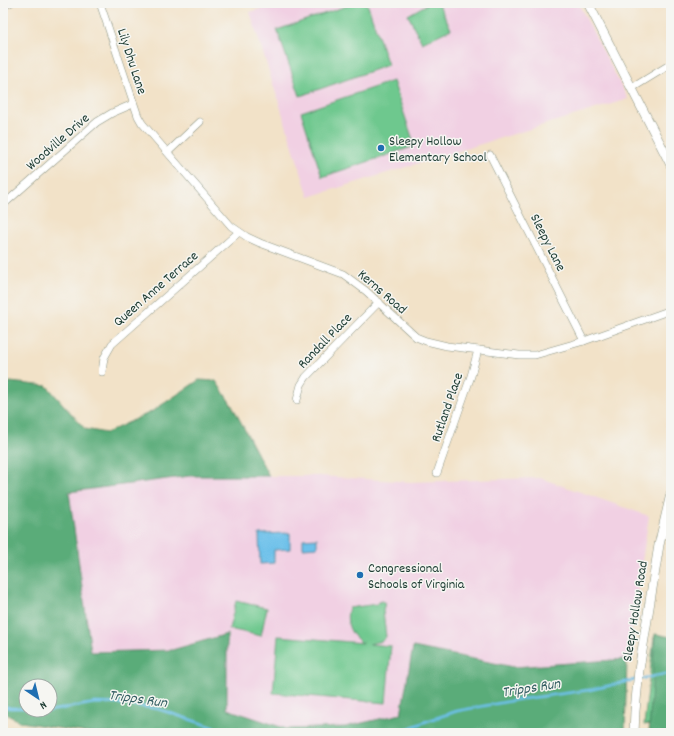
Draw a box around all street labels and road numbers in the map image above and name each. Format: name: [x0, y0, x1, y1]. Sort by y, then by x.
street label: Lily Dhu Lane: [111, 26, 151, 97]
street label: Woodville Drive: [22, 109, 94, 176]
street label: Sleepy Lane: [524, 211, 570, 275]
street label: Queen Anne Terrace: [110, 247, 203, 332]
street label: Kerns Road: [353, 265, 411, 320]
street label: Randall Place: [294, 309, 357, 374]
street label: Rutland Place: [427, 370, 469, 445]
street label: Sleepy Hollow Road: [618, 559, 654, 663]

